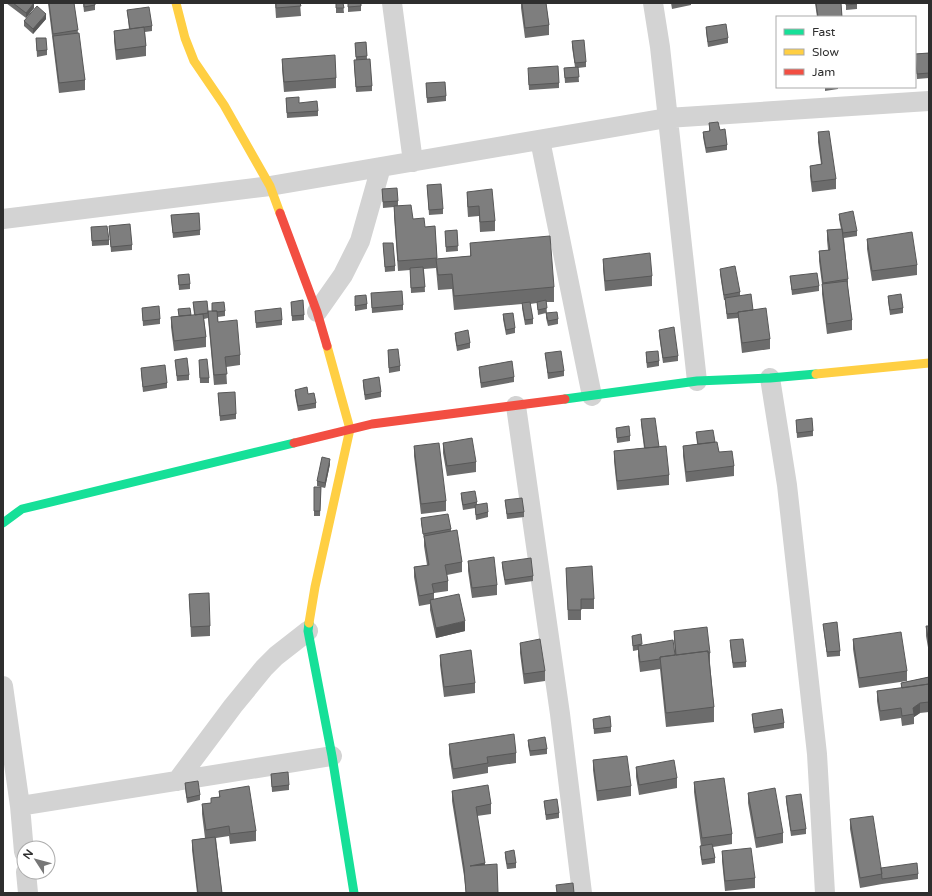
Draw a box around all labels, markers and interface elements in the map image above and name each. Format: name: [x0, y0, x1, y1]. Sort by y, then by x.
legend: [776, 16, 916, 88]
text: Fast: [812, 25, 836, 39]
text: Slow: [812, 45, 839, 59]
text: Jam: [812, 65, 835, 79]
north arrow: [16, 840, 56, 880]
text: N: [20, 847, 36, 862]

